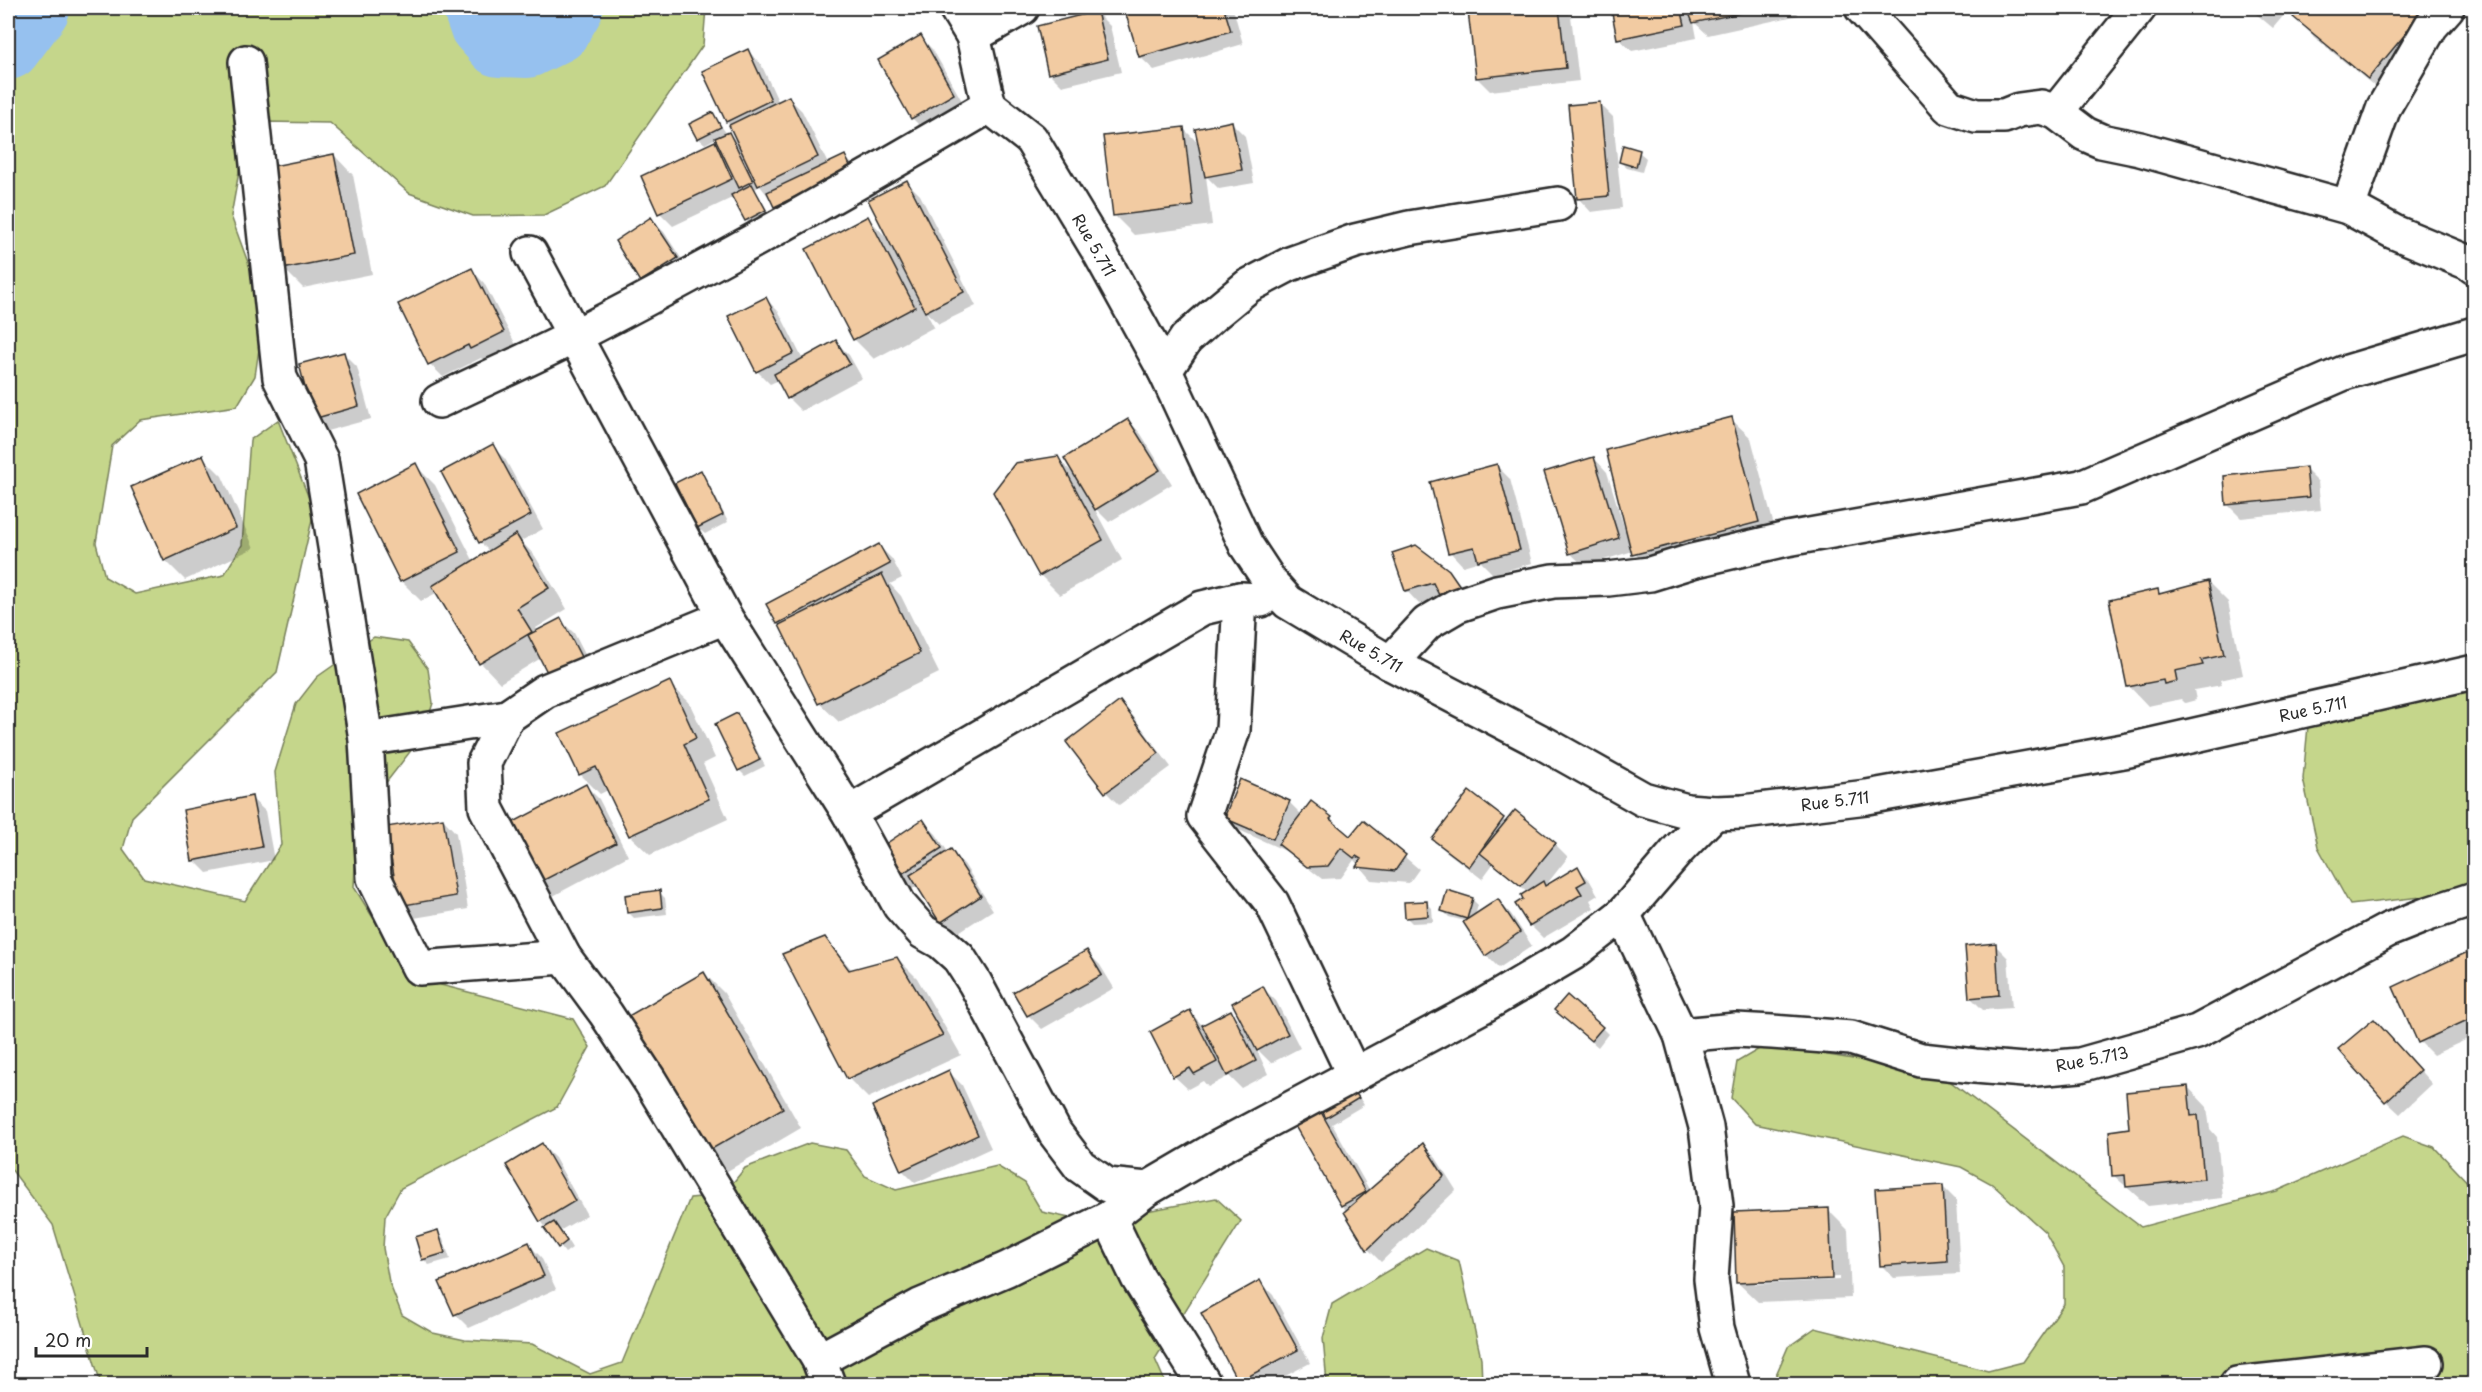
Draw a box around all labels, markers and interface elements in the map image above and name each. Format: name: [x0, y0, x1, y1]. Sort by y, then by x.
street label: Rue 5.711: [1067, 209, 1122, 280]
street label: Rue 5.711: [1336, 623, 1407, 678]
street label: Rue 5.711: [2277, 689, 2349, 727]
street label: Rue 5.711: [1799, 784, 1870, 816]
street label: Rue 5.713: [2053, 1039, 2130, 1077]
scale bar: [36, 1320, 147, 1358]
text: 20 m: [45, 1326, 91, 1353]

